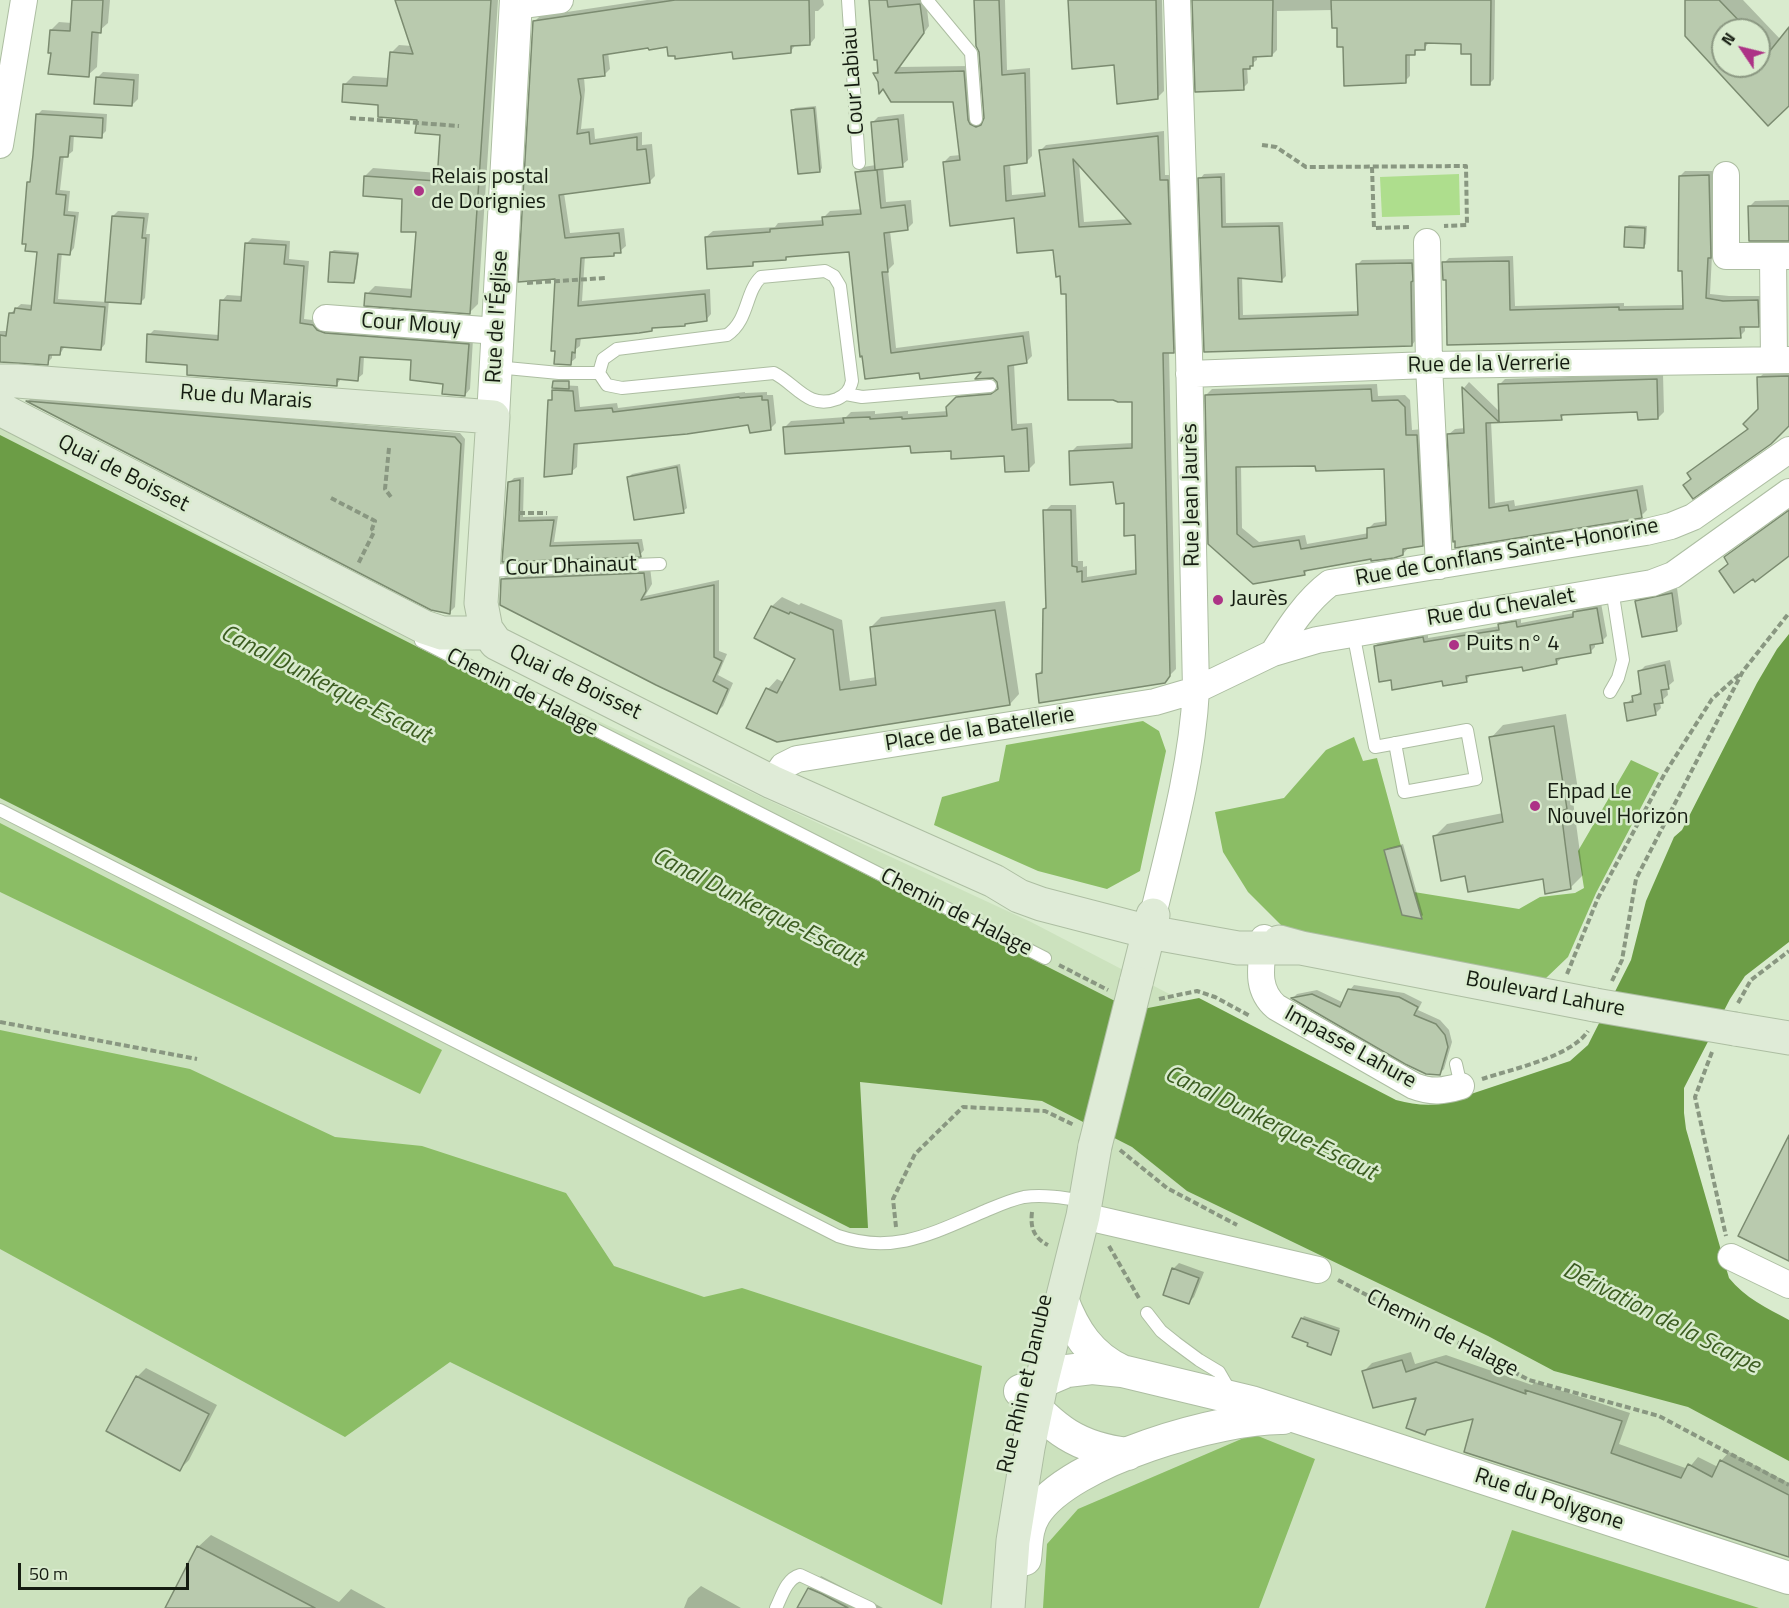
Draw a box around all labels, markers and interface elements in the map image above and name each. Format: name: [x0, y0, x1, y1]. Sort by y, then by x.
north arrow: [1711, 18, 1771, 78]
street label: Cour Labiau: [837, 26, 871, 136]
text: N: [1715, 27, 1741, 50]
place label: Relais postal de Dorignies: [431, 165, 549, 216]
marker: Relais postal de Dorignies: [412, 184, 426, 198]
street label: Rue de l'Église: [481, 250, 515, 384]
street label: Cour Mouy: [360, 308, 462, 342]
street label: Rue de la Verrerie: [1408, 350, 1570, 380]
street label: Rue du Marais: [179, 380, 313, 416]
street label: Rue Jean Jaurès: [1178, 423, 1206, 567]
street label: Quai de Boisset: [53, 430, 193, 518]
street label: Rue de Conflans Sainte-Honorine: [1353, 513, 1661, 593]
street label: Cour Dhainaut: [505, 552, 637, 582]
street label: Rue du Chevalet: [1425, 583, 1577, 633]
place label: Jaurès: [1230, 587, 1288, 613]
marker: Jaurès: [1211, 593, 1225, 607]
water label: Canal Dunkerque-Escaut: [215, 620, 435, 750]
place label: Puits n° 4: [1466, 632, 1560, 658]
marker: Puits n° 4: [1447, 638, 1461, 652]
street label: Quai de Boisset: [505, 640, 645, 726]
street label: Chemin de Halage: [442, 643, 602, 743]
street label: Place de la Batellerie: [883, 702, 1077, 758]
place label: Ehpad Le Nouvel Horizon: [1547, 780, 1689, 831]
marker: Ehpad Le Nouvel Horizon: [1528, 799, 1542, 813]
water label: Canal Dunkerque-Escaut: [647, 843, 867, 973]
street label: Chemin de Halage: [876, 863, 1036, 963]
street label: Boulevard Lahure: [1463, 967, 1627, 1023]
street label: Impasse Lahure: [1280, 1001, 1420, 1095]
water label: Canal Dunkerque-Escaut: [1160, 1060, 1380, 1188]
water label: Dérivation de la Scarpe: [1558, 1257, 1764, 1381]
street label: Chemin de Halage: [1362, 1284, 1522, 1384]
street label: Rue Rhin et Danube: [993, 1292, 1059, 1476]
street label: Rue du Polygone: [1471, 1463, 1627, 1537]
scale bar: [21, 1551, 192, 1589]
text: 50 m: [29, 1560, 68, 1587]

